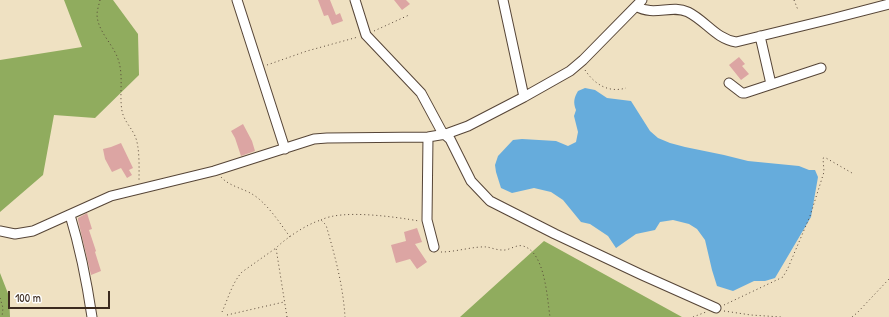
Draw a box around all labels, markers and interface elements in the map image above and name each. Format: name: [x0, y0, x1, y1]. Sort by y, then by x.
scale bar: [10, 283, 112, 309]
text: 100 m: [15, 289, 41, 306]

